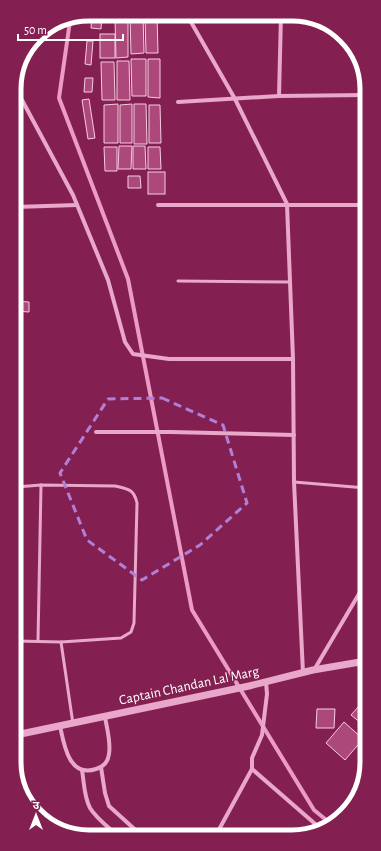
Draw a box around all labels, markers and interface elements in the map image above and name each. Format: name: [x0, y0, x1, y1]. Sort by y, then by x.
scale bar: [18, 16, 123, 42]
text: 50 m: [24, 24, 47, 36]
street label: Captain Chandan Lal Marg: [118, 664, 260, 708]
north arrow: [16, 795, 56, 835]
text: उ: [33, 800, 40, 811]

